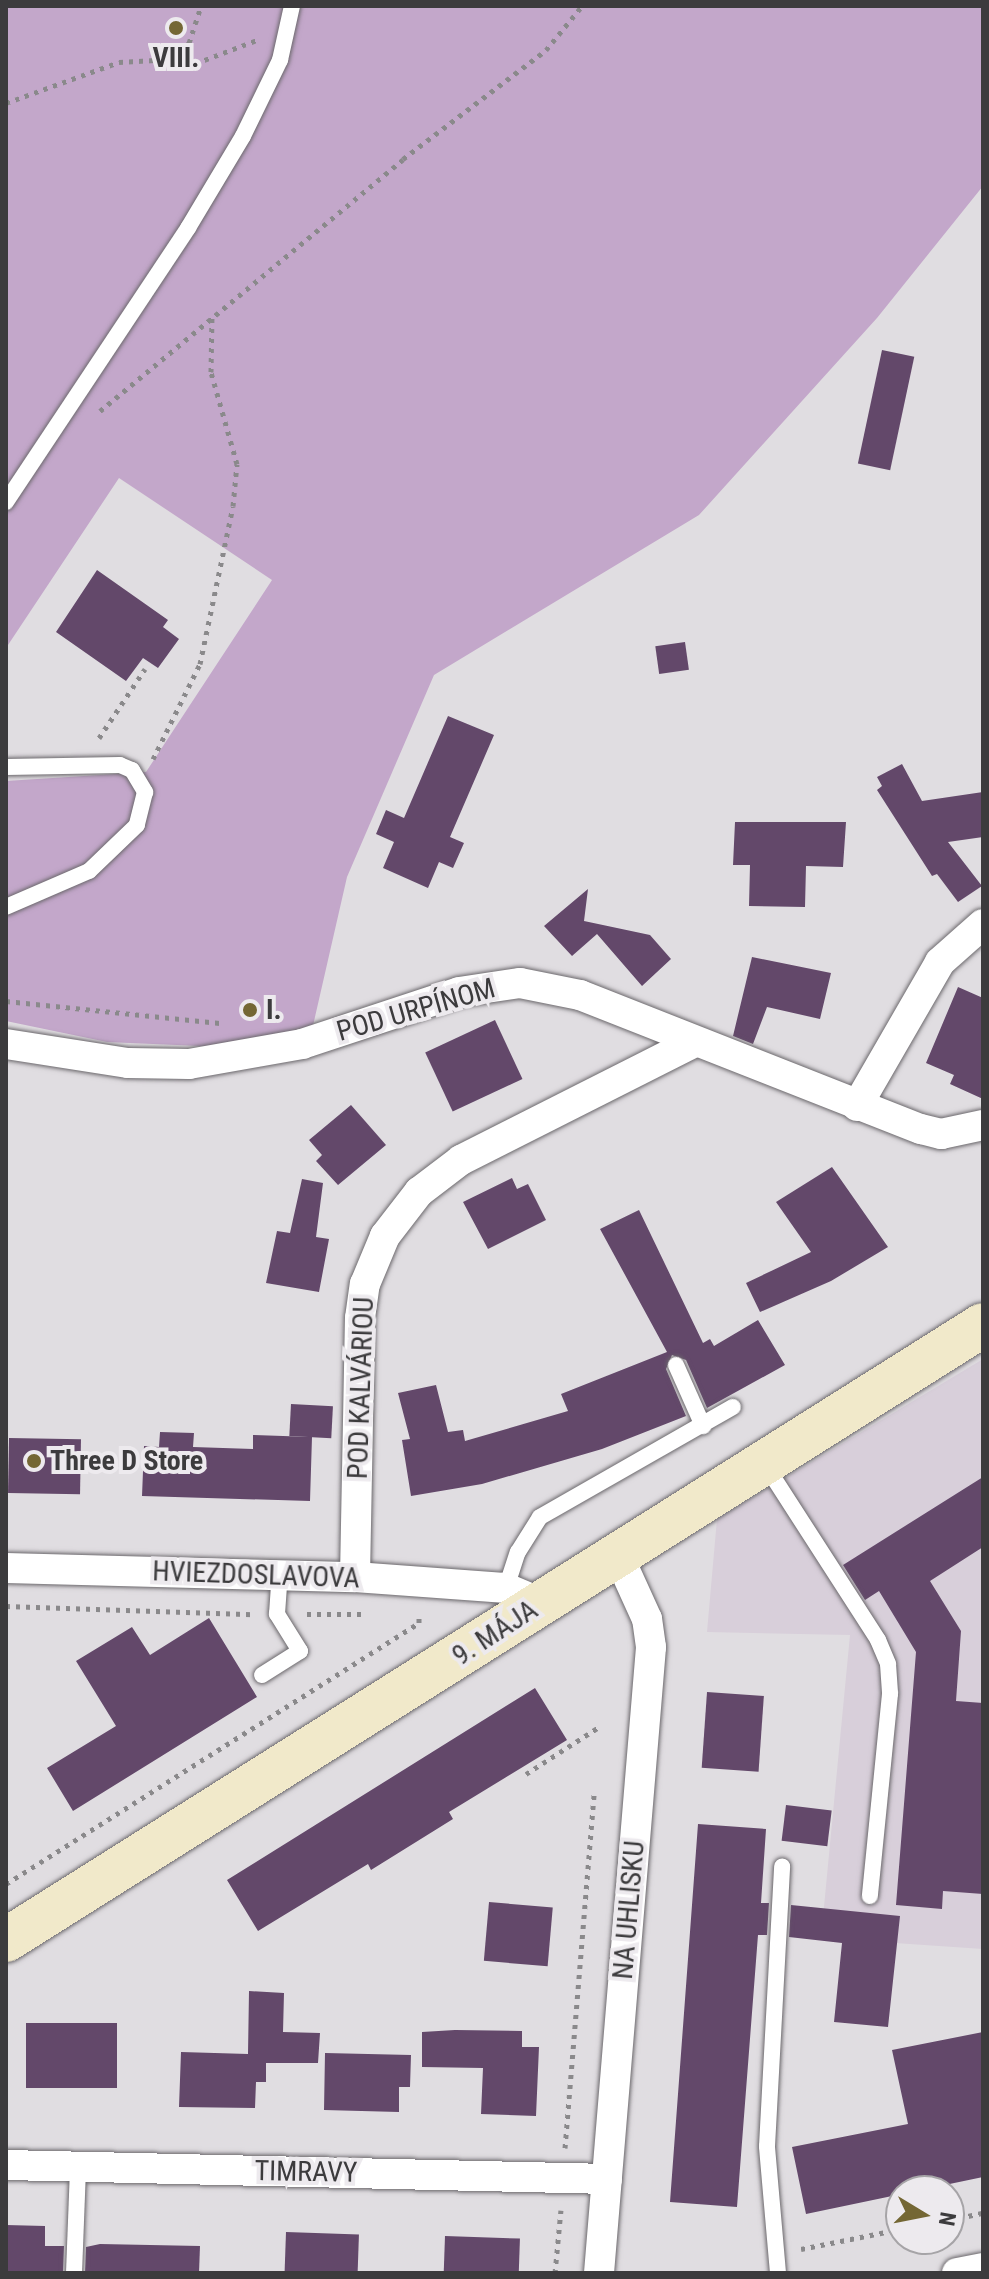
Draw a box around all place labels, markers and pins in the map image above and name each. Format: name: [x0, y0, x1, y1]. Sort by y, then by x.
marker: VIII.: [167, 19, 185, 37]
place label: VIII.: [153, 41, 199, 75]
place label: I.: [266, 993, 282, 1027]
marker: I.: [241, 1001, 259, 1019]
place label: Three D Store: [50, 1444, 203, 1478]
marker: Three D Store: [25, 1452, 43, 1470]

